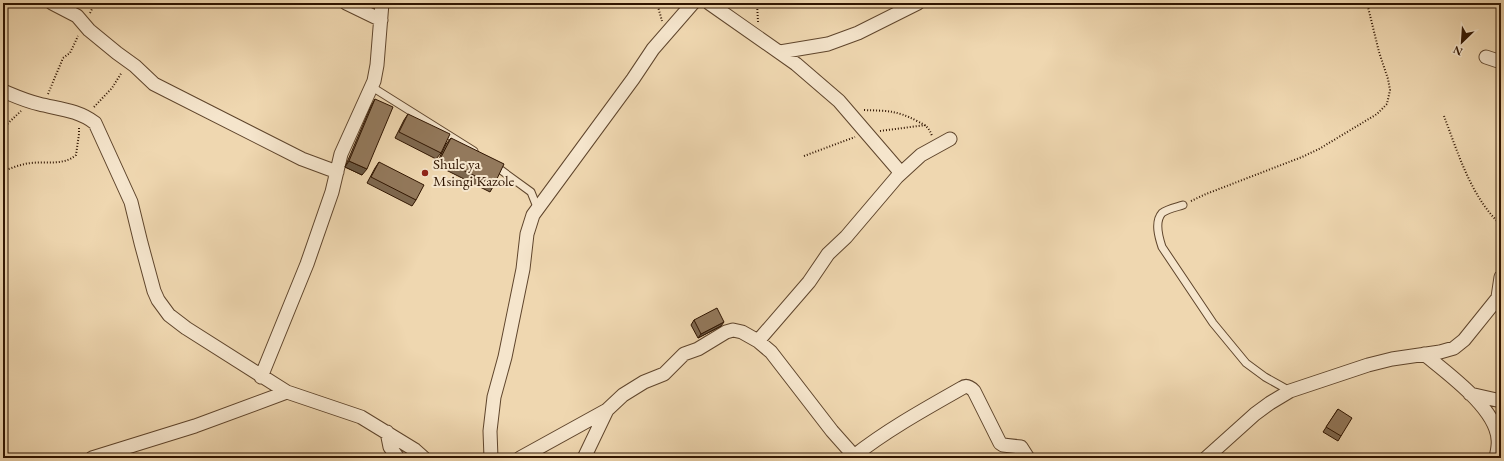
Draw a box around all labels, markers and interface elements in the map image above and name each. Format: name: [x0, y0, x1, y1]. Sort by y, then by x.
north arrow: [1442, 22, 1482, 62]
text: N: [1451, 43, 1465, 59]
place label: Shule ya Msingi Kazole: [433, 154, 515, 190]
marker: Shule ya Msingi Kazole: [420, 168, 430, 178]

